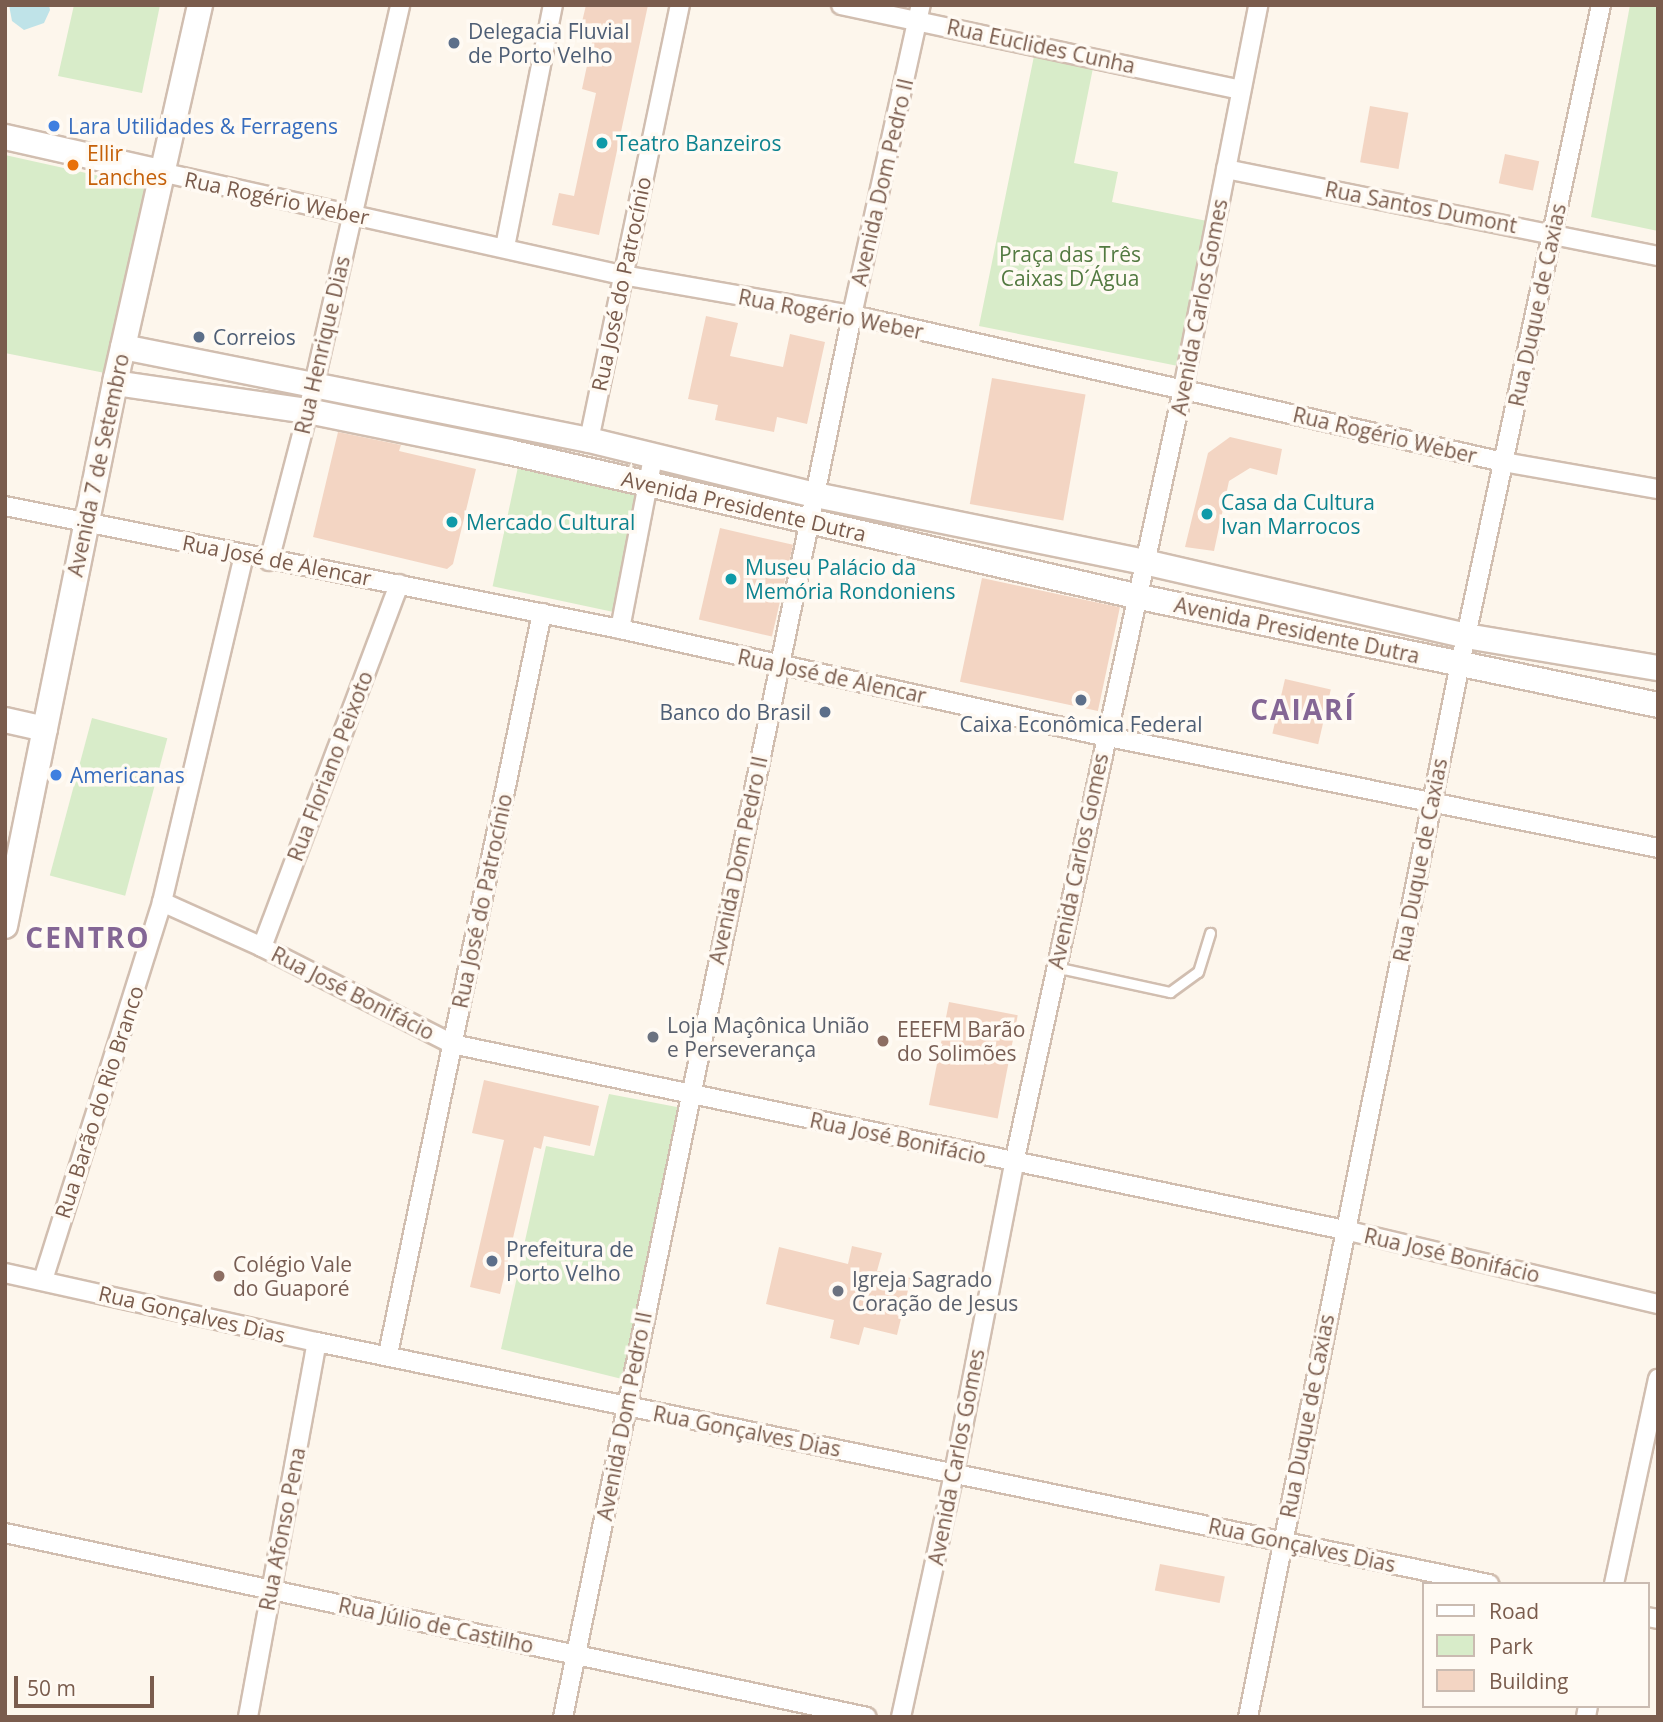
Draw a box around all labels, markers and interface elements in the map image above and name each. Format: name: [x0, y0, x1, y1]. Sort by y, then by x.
street label: Rua Euclides Cunha: [945, 14, 1137, 78]
place label: Delegacia Fluvial de Porto Velho: [468, 18, 629, 68]
marker: Delegacia Fluvial de Porto Velho: [446, 35, 462, 51]
street label: Avenida Dom Pedro II: [846, 76, 918, 288]
place label: Lara Utilidades & Ferragens: [68, 113, 338, 139]
marker: Lara Utilidades & Ferragens: [46, 118, 62, 134]
place label: Teatro Banzeiros: [616, 130, 781, 156]
marker: Teatro Banzeiros: [594, 135, 610, 151]
place label: Ellir Lanches: [87, 140, 167, 190]
marker: Ellir Lanches: [65, 157, 81, 173]
street label: Rua Rogério Weber: [182, 166, 372, 230]
street label: Rua José do Patrocínio: [586, 174, 656, 394]
street label: Rua Santos Dumont: [1323, 176, 1519, 238]
street label: Avenida Carlos Gomes: [1166, 197, 1232, 417]
street label: Rua Duque de Caxias: [1503, 201, 1571, 409]
park label: Praça das Três Caixas D´Água: [999, 241, 1141, 291]
street label: Rua Henrique Dias: [289, 253, 355, 437]
street label: Rua Rogério Weber: [736, 284, 926, 344]
place label: Correios: [213, 324, 296, 350]
marker: Correios: [191, 329, 207, 345]
street label: Avenida 7 de Setembro: [62, 351, 134, 579]
street label: Rua Rogério Weber: [1291, 402, 1479, 468]
street label: Avenida Presidente Dutra: [619, 466, 869, 546]
place label: Casa da Cultura Ivan Marrocos: [1221, 489, 1375, 539]
marker: Casa da Cultura Ivan Marrocos: [1199, 506, 1215, 522]
place label: Mercado Cultural: [466, 509, 635, 535]
marker: Mercado Cultural: [444, 514, 460, 530]
street label: Rua José de Alencar: [180, 529, 374, 591]
place label: Museu Palácio da Memória Rondoniens: [745, 554, 956, 604]
marker: Museu Palácio da Memória Rondoniens: [723, 571, 739, 587]
street label: Avenida Presidente Dutra: [1172, 592, 1422, 668]
street label: Rua José de Alencar: [735, 644, 929, 708]
street label: Rua Floriano Peixoto: [282, 667, 378, 865]
marker: Caixa Econômica Federal: [1073, 692, 1089, 708]
district label: CAIARÍ: [1251, 692, 1355, 726]
place label: Banco do Brasil: [659, 699, 811, 725]
marker: Banco do Brasil: [817, 704, 833, 720]
place label: Caixa Econômica Federal: [960, 711, 1202, 737]
street label: Avenida Carlos Gomes: [1043, 751, 1113, 971]
street label: Avenida Dom Pedro II: [704, 754, 772, 966]
street label: Rua Duque de Caxias: [1388, 756, 1452, 964]
place label: Americanas: [70, 762, 185, 788]
marker: Americanas: [48, 767, 64, 783]
street label: Rua José do Patrocínio: [447, 791, 517, 1011]
district label: CENTRO: [26, 920, 150, 954]
street label: Rua José Bonifácio: [267, 941, 439, 1045]
street label: Rua Barão do Rio Branco: [49, 982, 149, 1222]
place label: Loja Maçônica União e Perseverança: [667, 1012, 869, 1062]
place label: EEEFM Barão do Solimões: [897, 1016, 1025, 1066]
marker: Loja Maçônica União e Perseverança: [645, 1029, 661, 1045]
marker: EEEFM Barão do Solimões: [875, 1033, 891, 1049]
street label: Rua José Bonifácio: [808, 1107, 988, 1169]
street label: Rua José Bonifácio: [1362, 1223, 1542, 1287]
place label: Prefeitura de Porto Velho: [506, 1236, 634, 1286]
place label: Colégio Vale do Guaporé: [233, 1251, 352, 1301]
marker: Prefeitura de Porto Velho: [484, 1253, 500, 1269]
place label: Igreja Sagrado Coração de Jesus: [852, 1266, 1018, 1316]
marker: Colégio Vale do Guaporé: [211, 1268, 227, 1284]
street label: Rua Gonçalves Dias: [96, 1280, 288, 1348]
marker: Igreja Sagrado Coração de Jesus: [830, 1283, 846, 1299]
street label: Avenida Dom Pedro II: [591, 1309, 657, 1523]
street label: Rua Duque de Caxias: [1275, 1312, 1339, 1520]
street label: Avenida Carlos Gomes: [923, 1347, 989, 1567]
street label: Rua Gonçalves Dias: [651, 1400, 843, 1462]
street label: Rua Afonso Pena: [254, 1445, 310, 1613]
street label: Rua Gonçalves Dias: [1206, 1513, 1398, 1577]
legend: [1422, 1582, 1649, 1708]
street label: Rua Júlio de Castilho: [336, 1592, 536, 1658]
text: Road: [1489, 1597, 1539, 1625]
text: Park: [1489, 1632, 1533, 1660]
scale bar: [18, 1662, 158, 1706]
text: Building: [1489, 1667, 1568, 1695]
text: 50 m: [27, 1674, 76, 1702]

